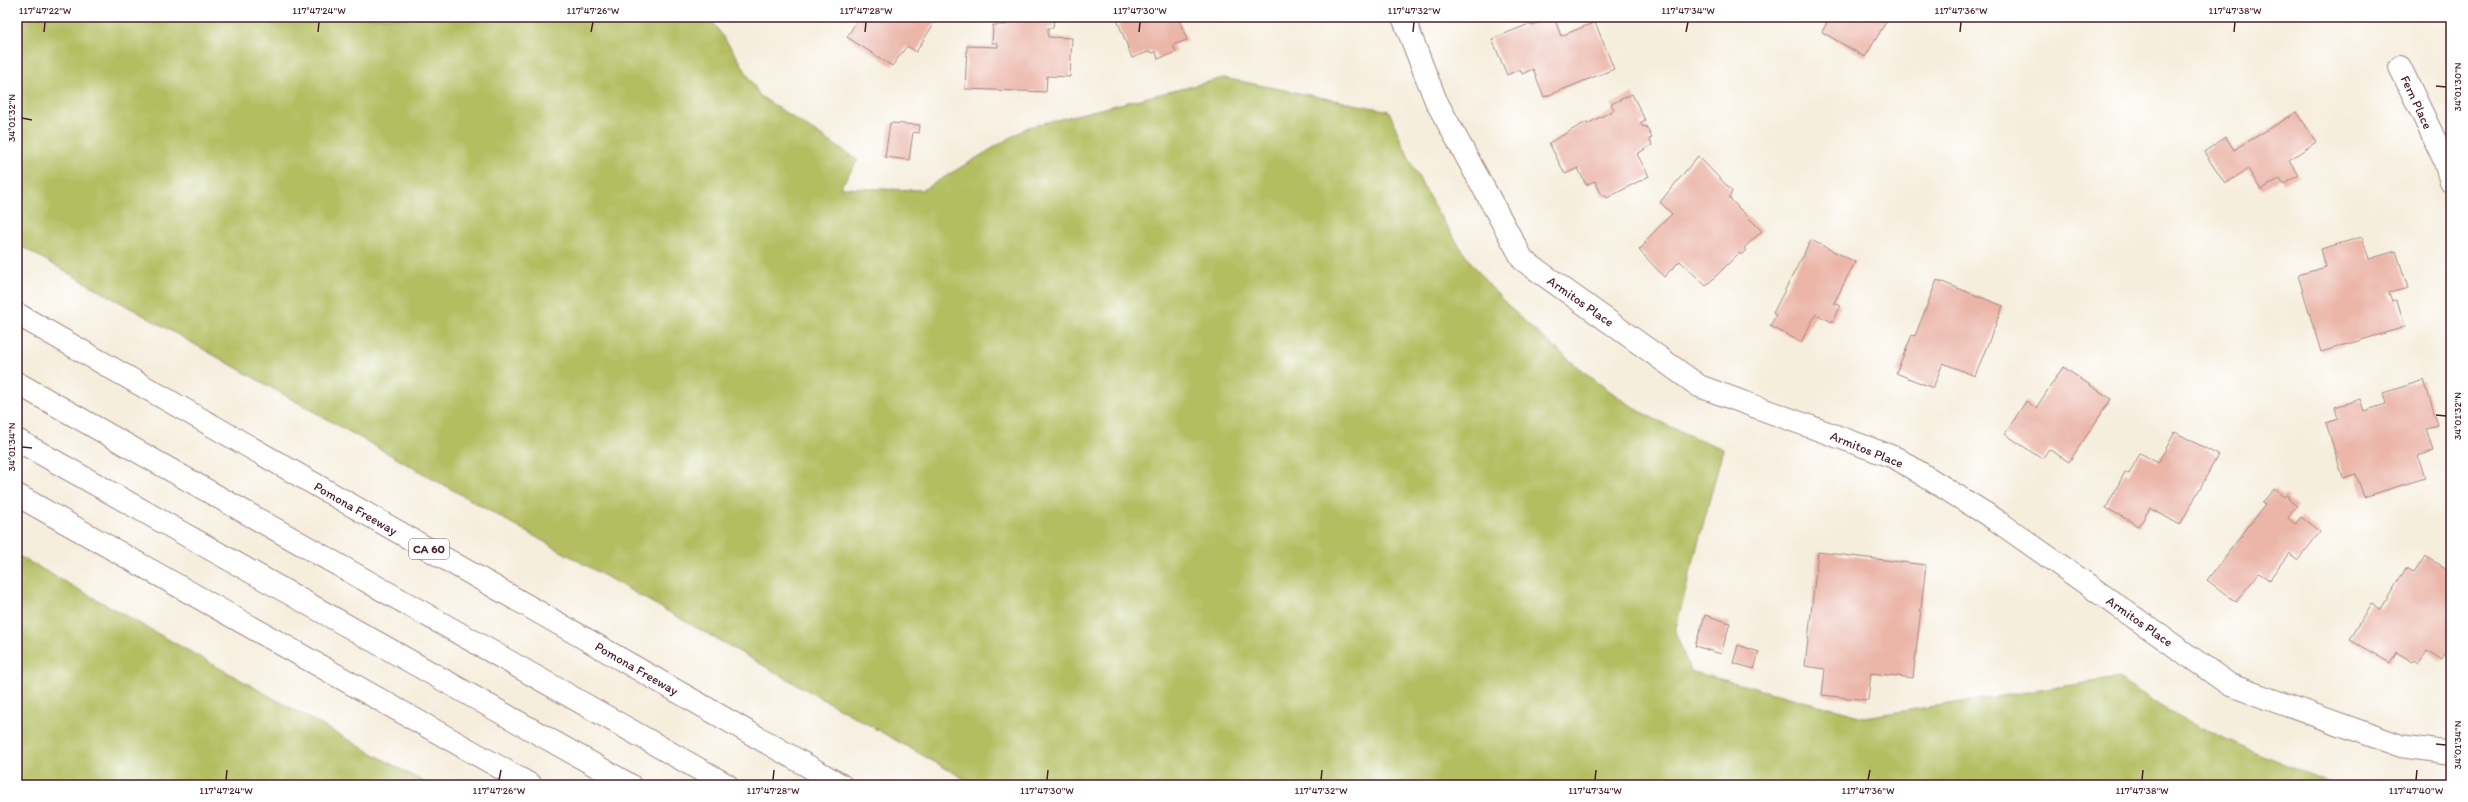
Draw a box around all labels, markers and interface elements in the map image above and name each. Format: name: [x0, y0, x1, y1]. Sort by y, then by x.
text: 117°47'22"W: [19, 4, 72, 17]
text: 117°47'24"W: [292, 4, 346, 17]
text: 117°47'26"W: [567, 4, 620, 17]
text: 117°47'28"W: [840, 4, 893, 17]
text: 117°47'30"W: [1113, 4, 1167, 17]
text: 117°47'32"W: [1388, 4, 1441, 17]
text: 117°47'34"W: [1661, 4, 1715, 17]
text: 117°47'36"W: [1935, 4, 1988, 17]
text: 117°47'38"W: [2208, 4, 2262, 17]
text: 34°01'30"N: [2451, 62, 2464, 112]
street label: Fern Place: [2398, 73, 2435, 131]
text: 34°01'32"N: [5, 94, 18, 142]
street label: Armitos Place: [1545, 273, 1617, 330]
text: 34°01'32"N: [2451, 392, 2464, 440]
text: 34°01'34"N: [5, 422, 18, 471]
street label: Armitos Place: [1828, 428, 1906, 471]
street label: Pomona Freeway: [311, 479, 400, 538]
road number: CA 60: [409, 539, 449, 559]
street label: Armitos Place: [2104, 593, 2176, 650]
street label: Pomona Freeway: [592, 639, 681, 698]
text: 34°01'34"N: [2451, 720, 2464, 769]
text: 117°47'24"W: [199, 784, 253, 797]
text: 117°47'26"W: [473, 784, 526, 797]
text: 117°47'28"W: [747, 784, 800, 797]
text: 117°47'30"W: [1020, 784, 1074, 797]
text: 117°47'32"W: [1295, 784, 1348, 797]
text: 117°47'34"W: [1568, 784, 1622, 797]
text: 117°47'36"W: [1842, 784, 1895, 797]
text: 117°47'38"W: [2115, 784, 2169, 797]
text: 117°47'40"W: [2389, 784, 2444, 797]

